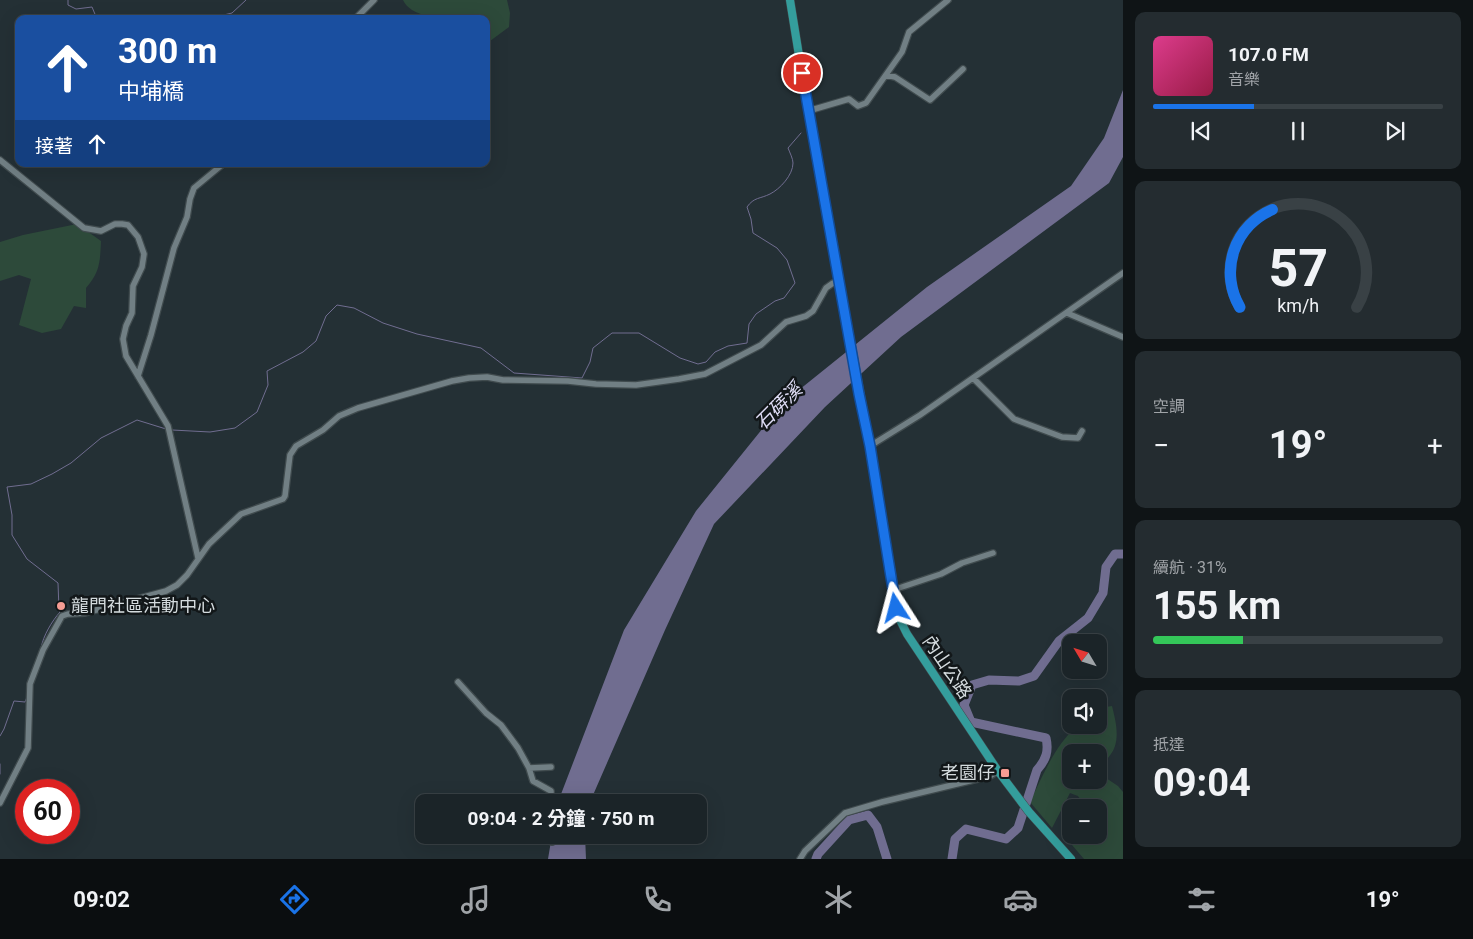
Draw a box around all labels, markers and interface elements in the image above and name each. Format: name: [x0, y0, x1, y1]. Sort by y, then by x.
text: 300 m: [118, 31, 217, 72]
icon: ahead: [35, 35, 100, 100]
text: 107.0 FM: [1228, 43, 1309, 66]
pin: [781, 52, 823, 94]
icon: arrive: [788, 59, 816, 87]
text: 音樂: [1228, 70, 1260, 89]
text: 中埔橋: [118, 79, 184, 104]
icon: previous: [1187, 117, 1215, 145]
icon: pause: [1284, 117, 1312, 145]
icon: next: [1381, 117, 1409, 145]
icon: ahead: [83, 130, 111, 158]
text: 接著: [35, 135, 73, 158]
text: 57: [1268, 238, 1328, 299]
text: km/h: [1277, 295, 1319, 316]
water label: 石硦溪: [750, 376, 809, 435]
text: 空調: [1153, 397, 1185, 416]
text: 19°: [1269, 423, 1327, 467]
text: −: [1153, 429, 1169, 462]
text: +: [1427, 429, 1443, 462]
text: 續航 · 31%: [1153, 558, 1227, 577]
position arrow: [869, 581, 921, 633]
text: 155 km: [1153, 584, 1281, 628]
place label: 龍門社區活動中心: [71, 595, 215, 616]
marker: 龍門社區活動中心: [55, 600, 67, 612]
street label: 內山公路: [919, 631, 976, 702]
north arrow: [1062, 634, 1108, 679]
map controls: [1062, 634, 1107, 844]
button: sound: [1062, 689, 1107, 734]
text: 抵達: [1153, 735, 1185, 754]
button: +: [1062, 744, 1107, 789]
text: 09:04: [1153, 761, 1251, 805]
place label: 老園仔: [941, 762, 995, 783]
marker: 老園仔: [999, 767, 1011, 779]
speed limit sign: 60: [15, 779, 80, 844]
button: −: [1062, 799, 1107, 844]
text: 09:04 · 2 分鐘 · 750 m: [468, 807, 654, 830]
icon: directions: [277, 882, 312, 917]
icon: music: [458, 882, 493, 917]
icon: phone: [640, 882, 675, 917]
icon: climate: [821, 882, 856, 917]
icon: car: [1003, 882, 1038, 917]
icon: filters: [1184, 882, 1219, 917]
text: 09:02: [73, 887, 130, 912]
text: 19°: [1366, 887, 1400, 912]

